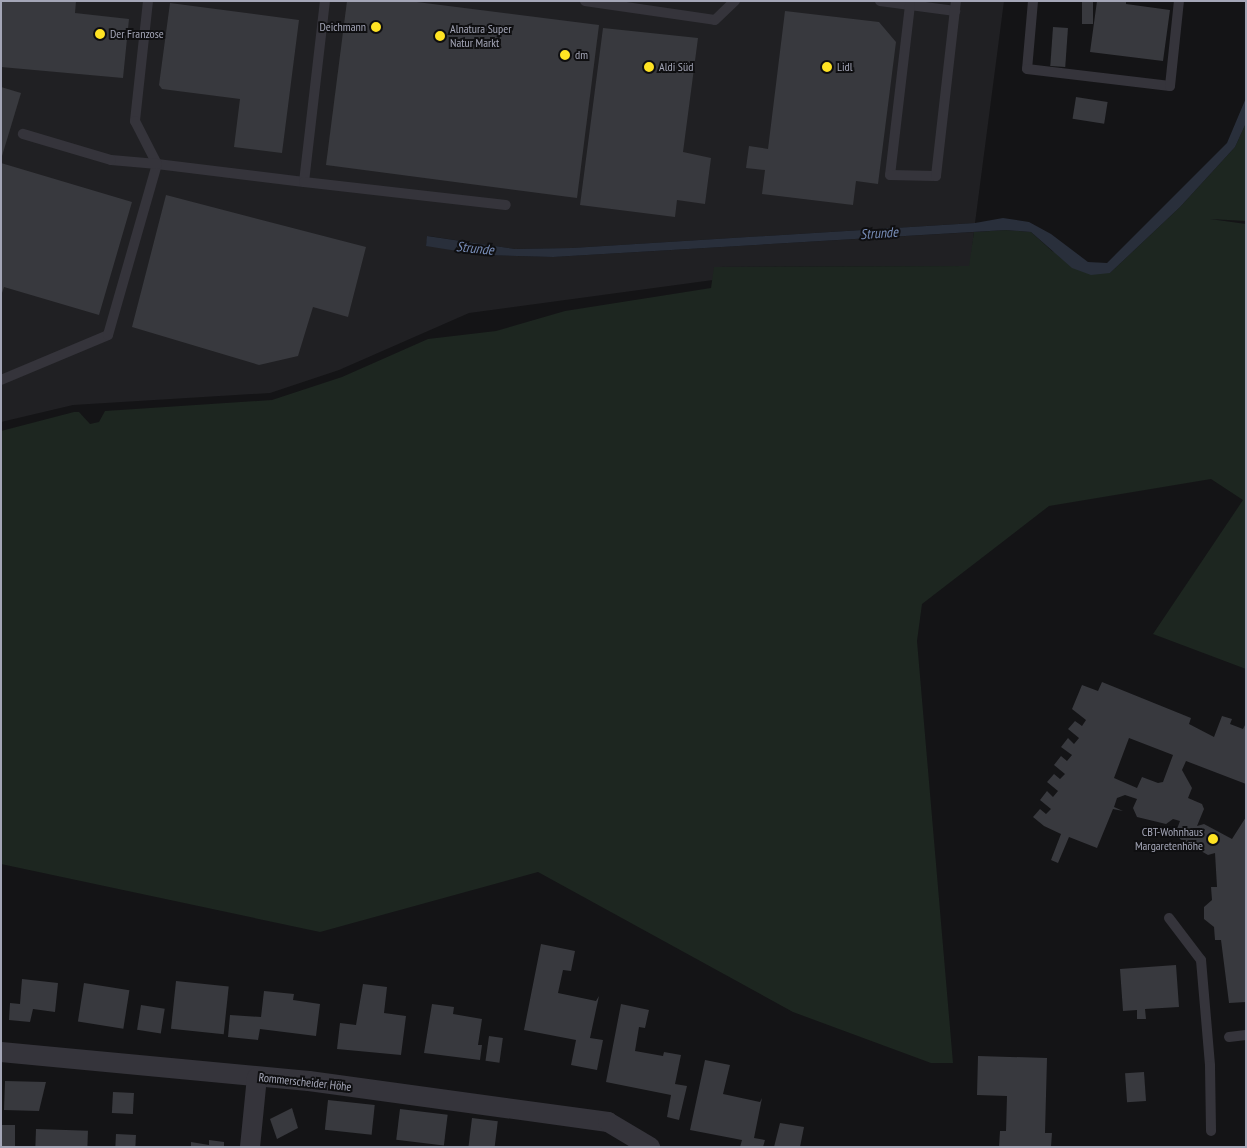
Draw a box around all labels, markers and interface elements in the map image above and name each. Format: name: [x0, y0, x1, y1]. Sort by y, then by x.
place label: Deichmann: [319, 20, 366, 34]
marker: Deichmann: [370, 21, 382, 33]
place label: Alnatura Super Natur Markt: [450, 22, 511, 50]
place label: Der Franzose: [110, 27, 164, 41]
marker: Der Franzose: [94, 28, 106, 40]
marker: Alnatura Super Natur Markt: [434, 30, 446, 42]
place label: dm: [575, 48, 588, 62]
marker: dm: [559, 49, 571, 61]
place label: Aldi Süd: [659, 60, 693, 74]
place label: Lidl: [837, 60, 853, 74]
marker: Aldi Süd: [643, 61, 655, 73]
marker: Lidl: [821, 61, 833, 73]
water label: Strunde: [860, 223, 898, 243]
water label: Strunde: [455, 238, 495, 258]
place label: CBT-Wohnhaus Margaretenhöhe: [1135, 825, 1203, 853]
marker: CBT-Wohnhaus Margaretenhöhe: [1207, 833, 1219, 845]
street label: Rommerscheider Höhe: [258, 1070, 352, 1094]

